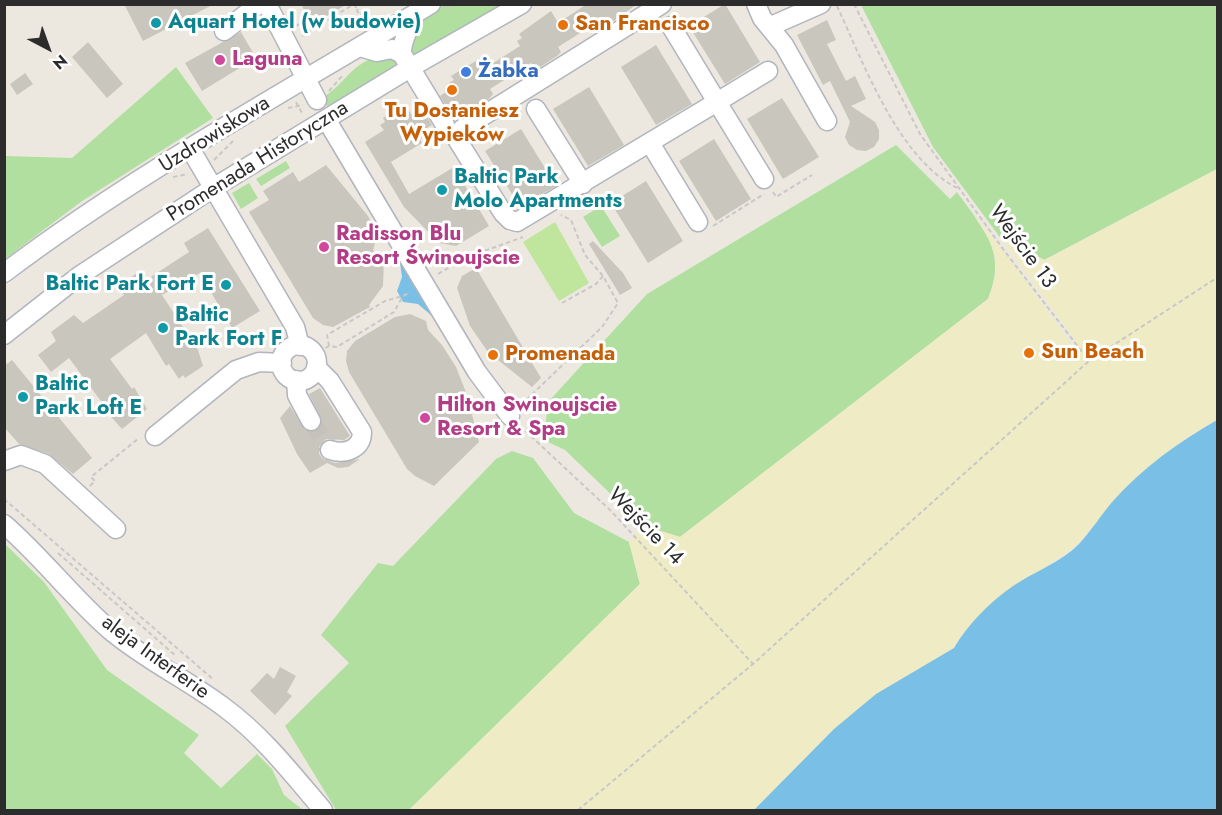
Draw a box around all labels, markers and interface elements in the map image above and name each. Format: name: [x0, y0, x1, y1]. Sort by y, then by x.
place label: Aquart Hotel (w budowie): [168, 10, 421, 36]
place label: San Francisco: [575, 12, 710, 38]
marker: Aquart Hotel (w budowie): [149, 16, 163, 30]
north arrow: [18, 18, 78, 78]
marker: San Francisco: [556, 18, 570, 32]
place label: Laguna: [232, 47, 303, 73]
text: N: [48, 49, 72, 75]
marker: Laguna: [213, 53, 227, 67]
place label: Żabka: [478, 59, 539, 85]
marker: Żabka: [459, 65, 473, 79]
marker: Tu Dostaniesz Wypieków: [445, 83, 459, 97]
street label: Uzdrowiskowa: [155, 91, 275, 179]
street label: Promenada Historyczna: [163, 96, 353, 228]
place label: Tu Dostaniesz Wypieków: [385, 99, 519, 149]
place label: Baltic Park Molo Apartments: [454, 165, 622, 215]
marker: Baltic Park Molo Apartments: [435, 183, 449, 197]
street label: Wejście 13: [983, 200, 1061, 294]
place label: Radisson Blu Resort Świnoujscie: [336, 222, 520, 272]
marker: Radisson Blu Resort Świnoujscie: [317, 240, 331, 254]
place label: Baltic Park Fort E: [45, 272, 214, 298]
marker: Baltic Park Fort E: [219, 278, 233, 292]
place label: Baltic Park Fort F: [175, 303, 282, 353]
marker: Baltic Park Fort F: [156, 321, 170, 335]
place label: Sun Beach: [1041, 340, 1144, 366]
place label: Promenada: [505, 342, 615, 368]
marker: Sun Beach: [1022, 346, 1036, 360]
marker: Promenada: [486, 348, 500, 362]
place label: Baltic Park Loft E: [35, 372, 142, 422]
marker: Baltic Park Loft E: [16, 390, 30, 404]
place label: Hilton Swinoujscie Resort & Spa: [437, 393, 617, 443]
marker: Hilton Swinoujscie Resort & Spa: [418, 411, 432, 425]
street label: Wejście 14: [602, 483, 688, 571]
street label: aleja Interferie: [96, 611, 214, 705]

